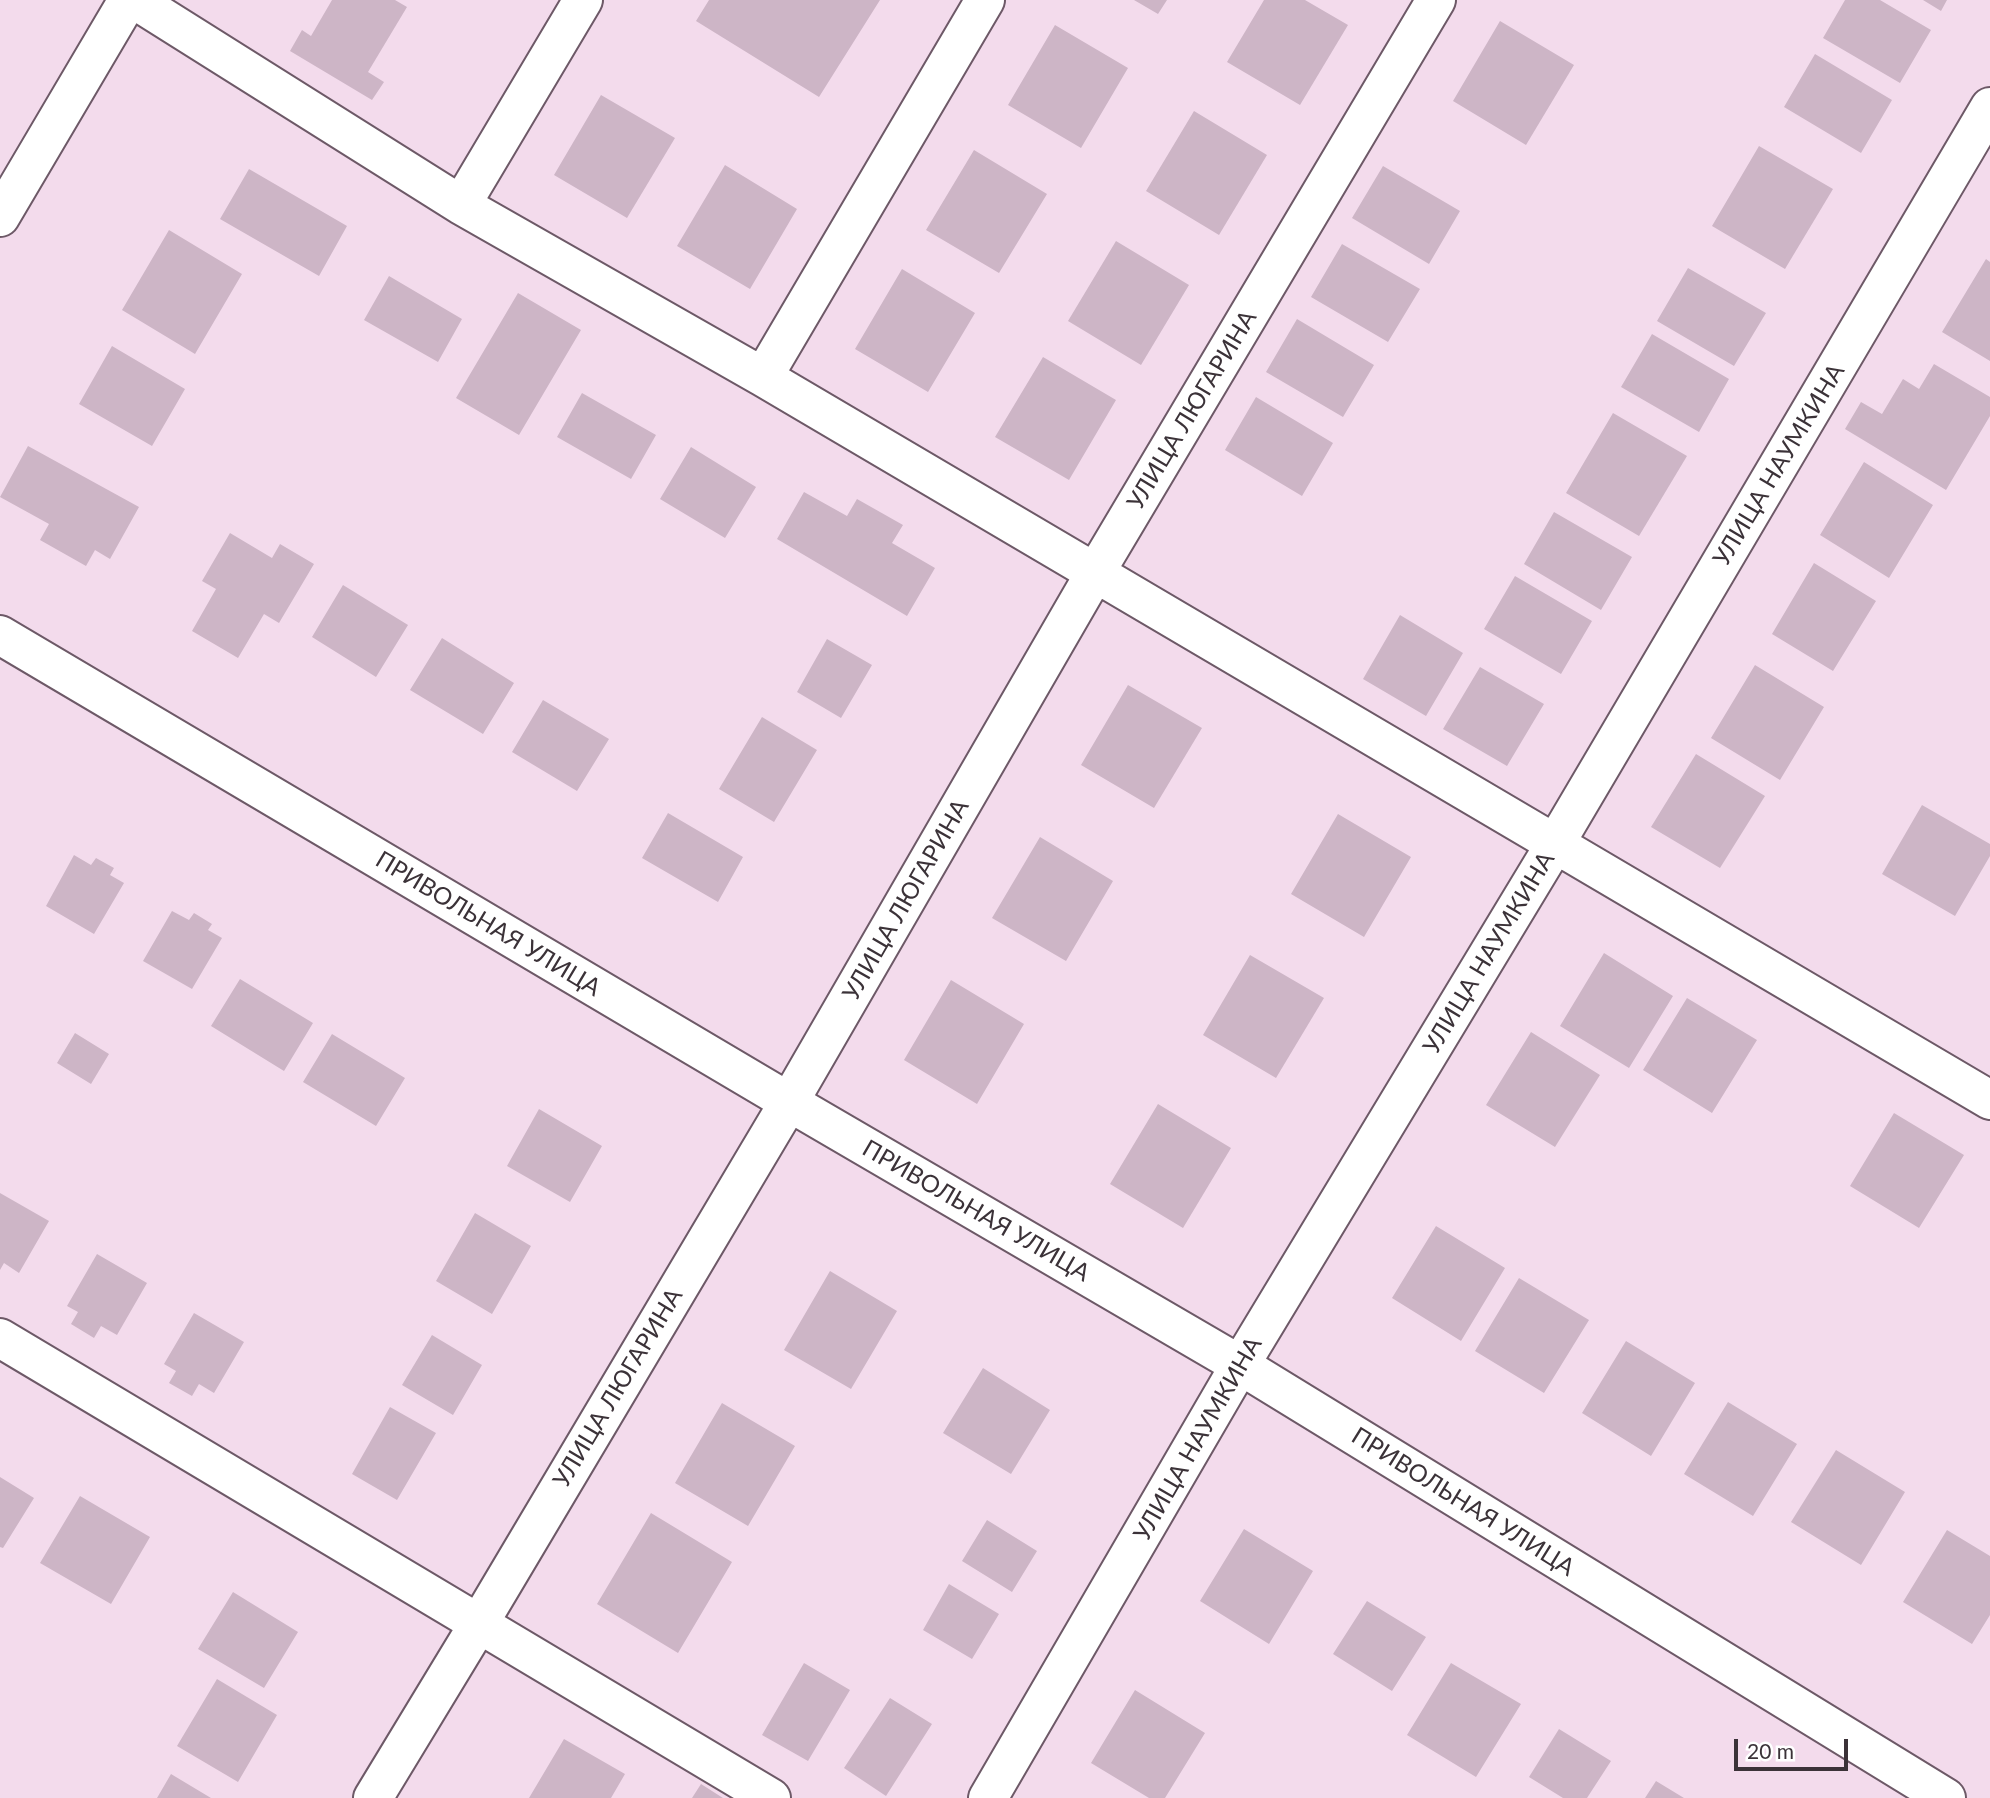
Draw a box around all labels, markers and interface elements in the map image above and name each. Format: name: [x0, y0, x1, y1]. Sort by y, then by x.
street label: УЛИЦА ЛЮГАРИНА: [1121, 305, 1263, 515]
street label: УЛИЦА НАУМКИНА: [1707, 359, 1851, 571]
street label: УЛИЦА ЛЮГАРИНА: [837, 794, 975, 1006]
street label: ПРИВОЛЬНАЯ УЛИЦА: [370, 845, 606, 1003]
street label: УЛИЦА НАУМКИНА: [1417, 847, 1561, 1059]
street label: ПРИВОЛЬНАЯ УЛИЦА: [857, 1134, 1095, 1288]
street label: УЛИЦА ЛЮГАРИНА: [547, 1283, 689, 1493]
street label: УЛИЦА НАУМКИНА: [1128, 1332, 1268, 1546]
street label: ПРИВОЛЬНАЯ УЛИЦА: [1346, 1422, 1580, 1582]
scale bar: [1738, 1724, 1852, 1768]
text: 20 m: [1747, 1738, 1794, 1763]

